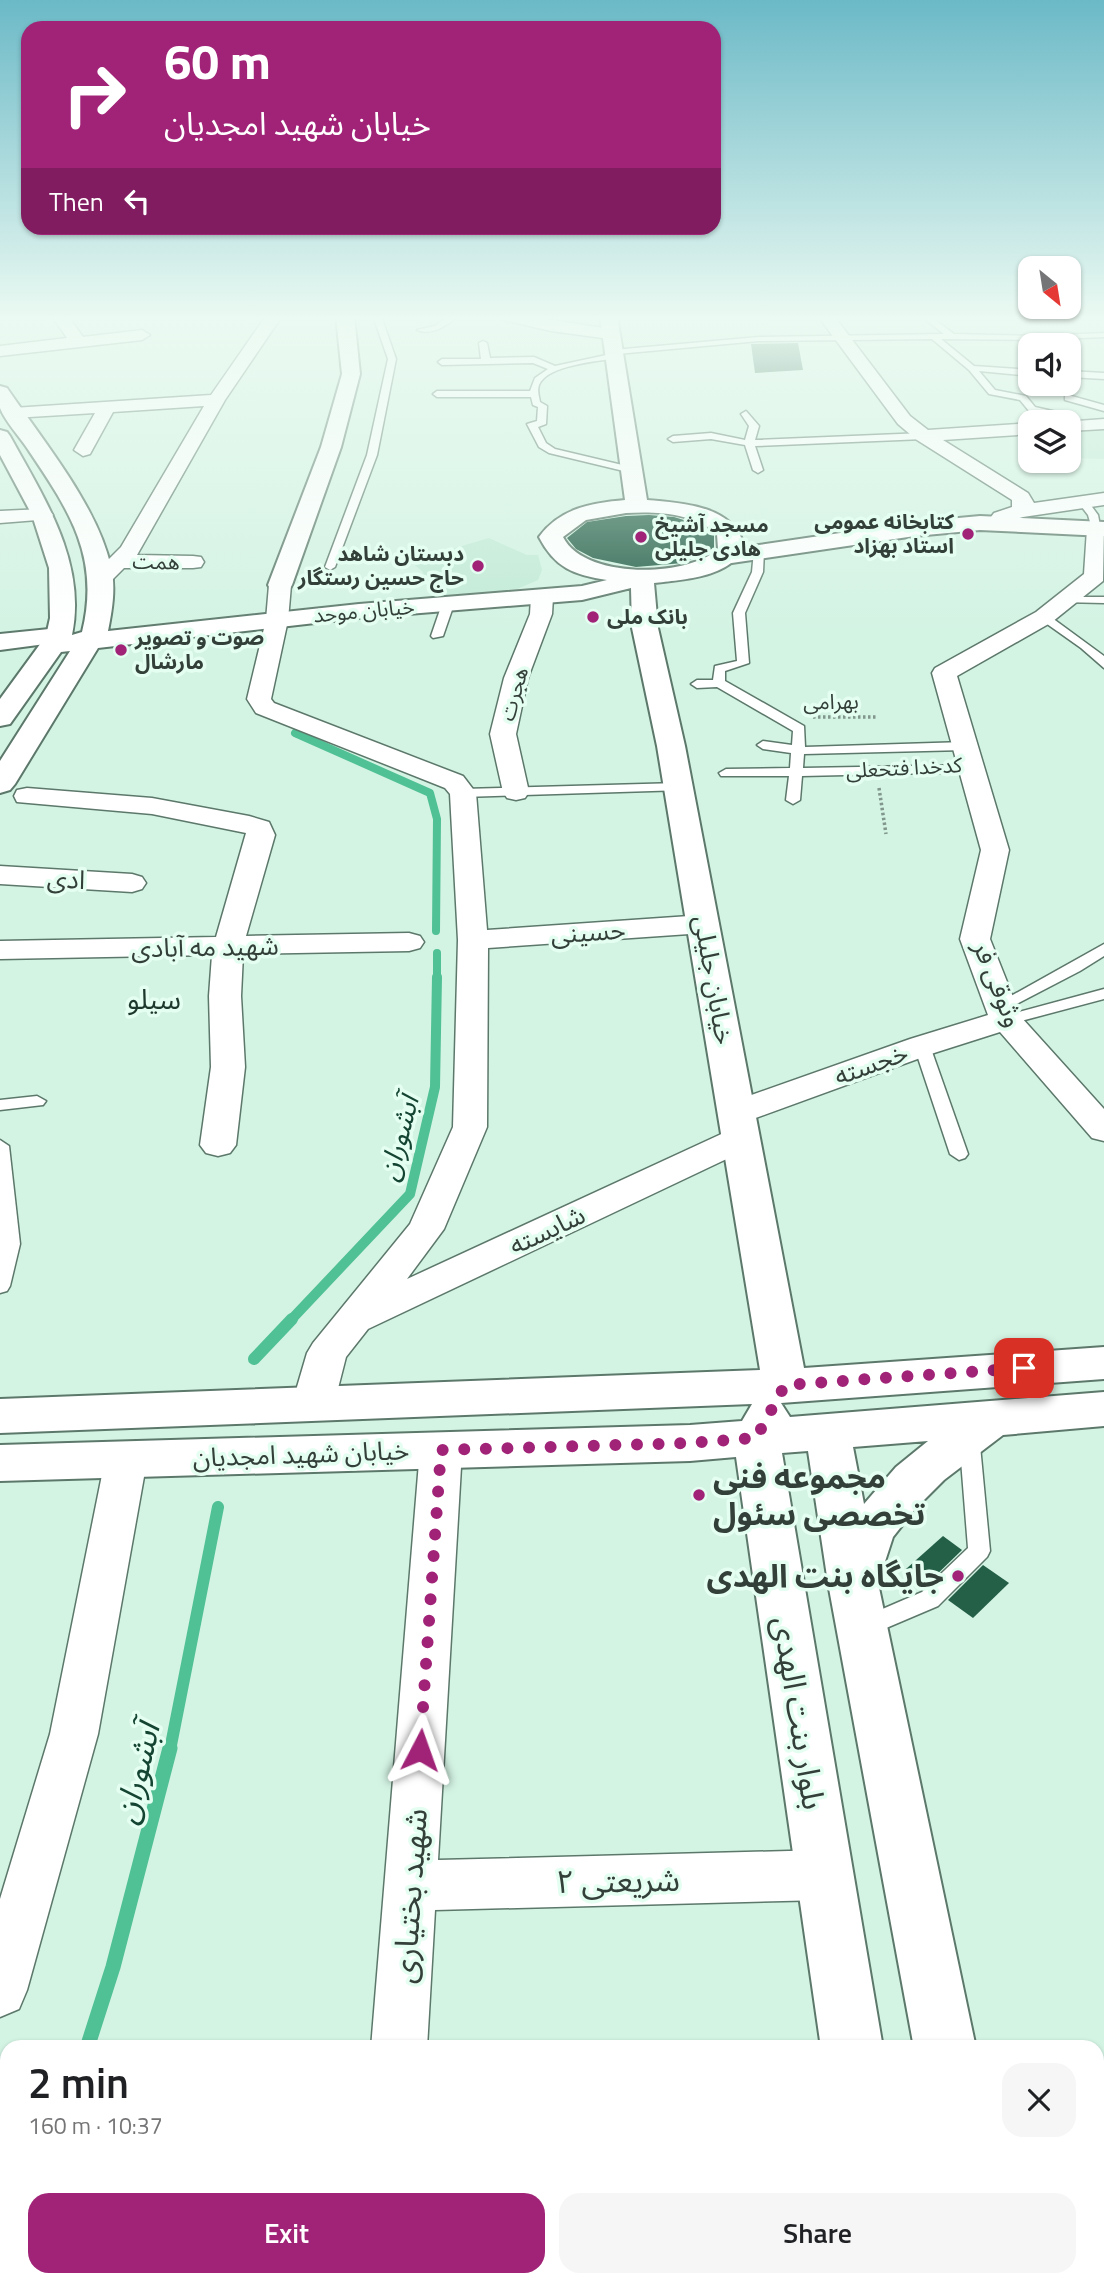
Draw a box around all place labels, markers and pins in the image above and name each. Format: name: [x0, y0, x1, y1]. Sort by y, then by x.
place label: کتابخانه عمومی استاد بهزاد: [814, 505, 954, 561]
place label: مسجد آشیخ هادی جلیلی: [655, 508, 769, 564]
marker: کتابخانه عمومی استاد بهزاد: [960, 526, 976, 542]
marker: مسجد آشیخ هادی جلیلی: [633, 529, 649, 545]
place label: دبستان شاهد حاج حسین رستگار: [297, 537, 464, 593]
marker: دبستان شاهد حاج حسین رستگار: [470, 558, 486, 574]
place label: بانک ملی: [607, 600, 688, 632]
marker: بانک ملی: [585, 609, 601, 625]
place label: صوت و تصویر مارشال: [134, 621, 264, 677]
marker: صوت و تصویر مارشال: [113, 642, 129, 658]
pin: [994, 1338, 1054, 1398]
place label: مجموعه فنی تخصصی سئول: [713, 1452, 925, 1537]
marker: مجموعه فنی تخصصی سئول: [691, 1487, 707, 1503]
place label: جایگاه بنت الهدی: [707, 1551, 944, 1599]
marker: جایگاه بنت الهدی: [950, 1568, 966, 1584]

